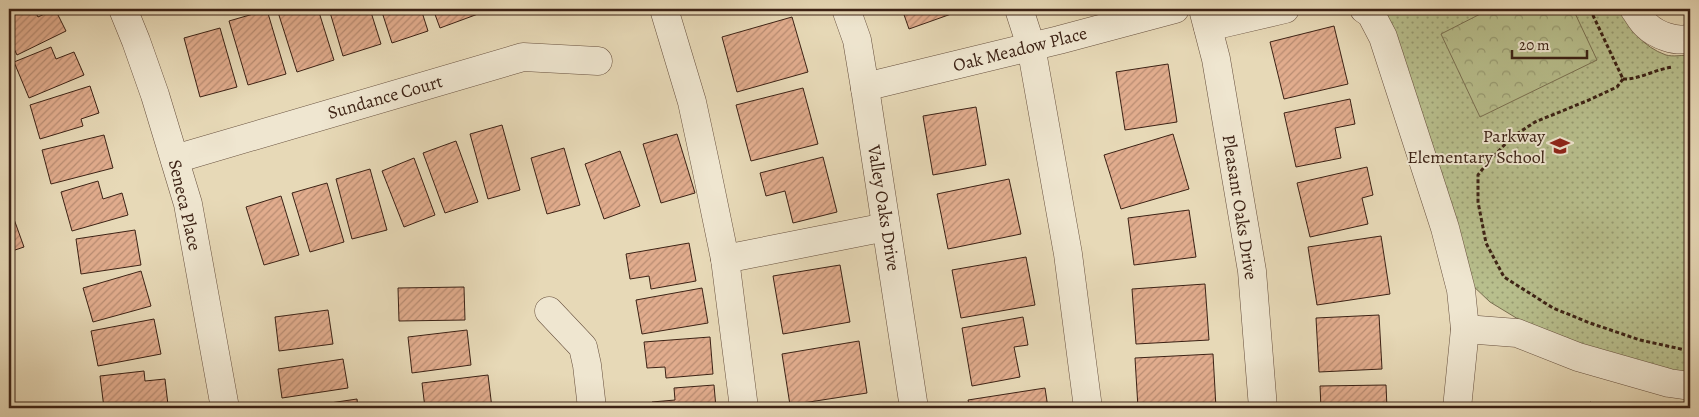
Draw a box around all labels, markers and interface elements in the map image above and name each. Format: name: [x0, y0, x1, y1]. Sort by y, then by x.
street label: Oak Meadow Place: [950, 21, 1090, 77]
scale bar: [1512, 28, 1586, 60]
text: 20 m: [1519, 35, 1550, 55]
street label: Sundance Court: [325, 69, 445, 125]
place label: Parkway Elementary School: [1407, 124, 1546, 169]
street label: Pleasant Oaks Drive: [1217, 133, 1263, 281]
school or university icon: Parkway Elementary School: [1549, 135, 1571, 157]
street label: Valley Oaks Drive: [862, 142, 906, 273]
street label: Seneca Place: [163, 157, 207, 253]

